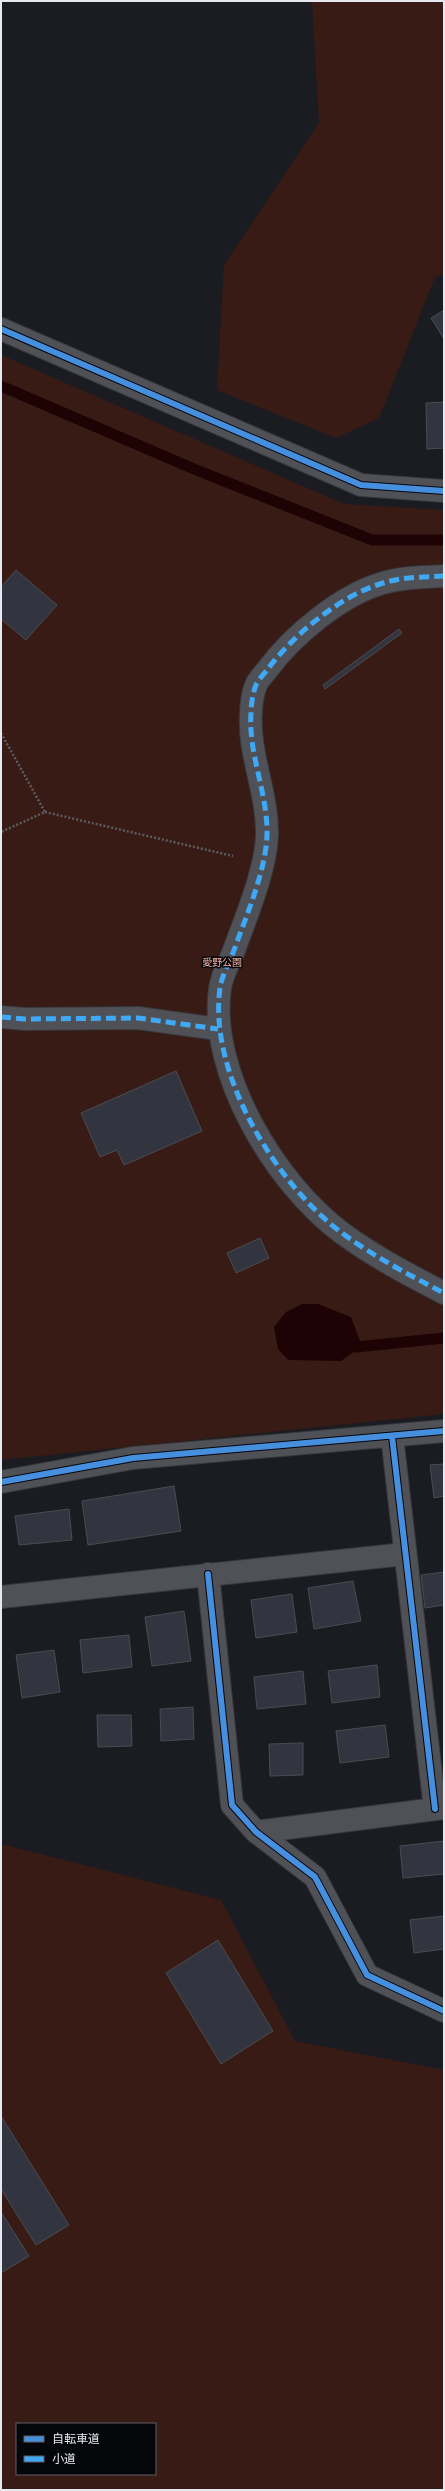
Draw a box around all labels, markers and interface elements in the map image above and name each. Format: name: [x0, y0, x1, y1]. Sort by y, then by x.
park label: 愛野公園: [202, 957, 242, 968]
legend: [16, 2423, 156, 2475]
text: 自転車道: [52, 2432, 100, 2446]
text: 小道: [52, 2452, 76, 2466]

